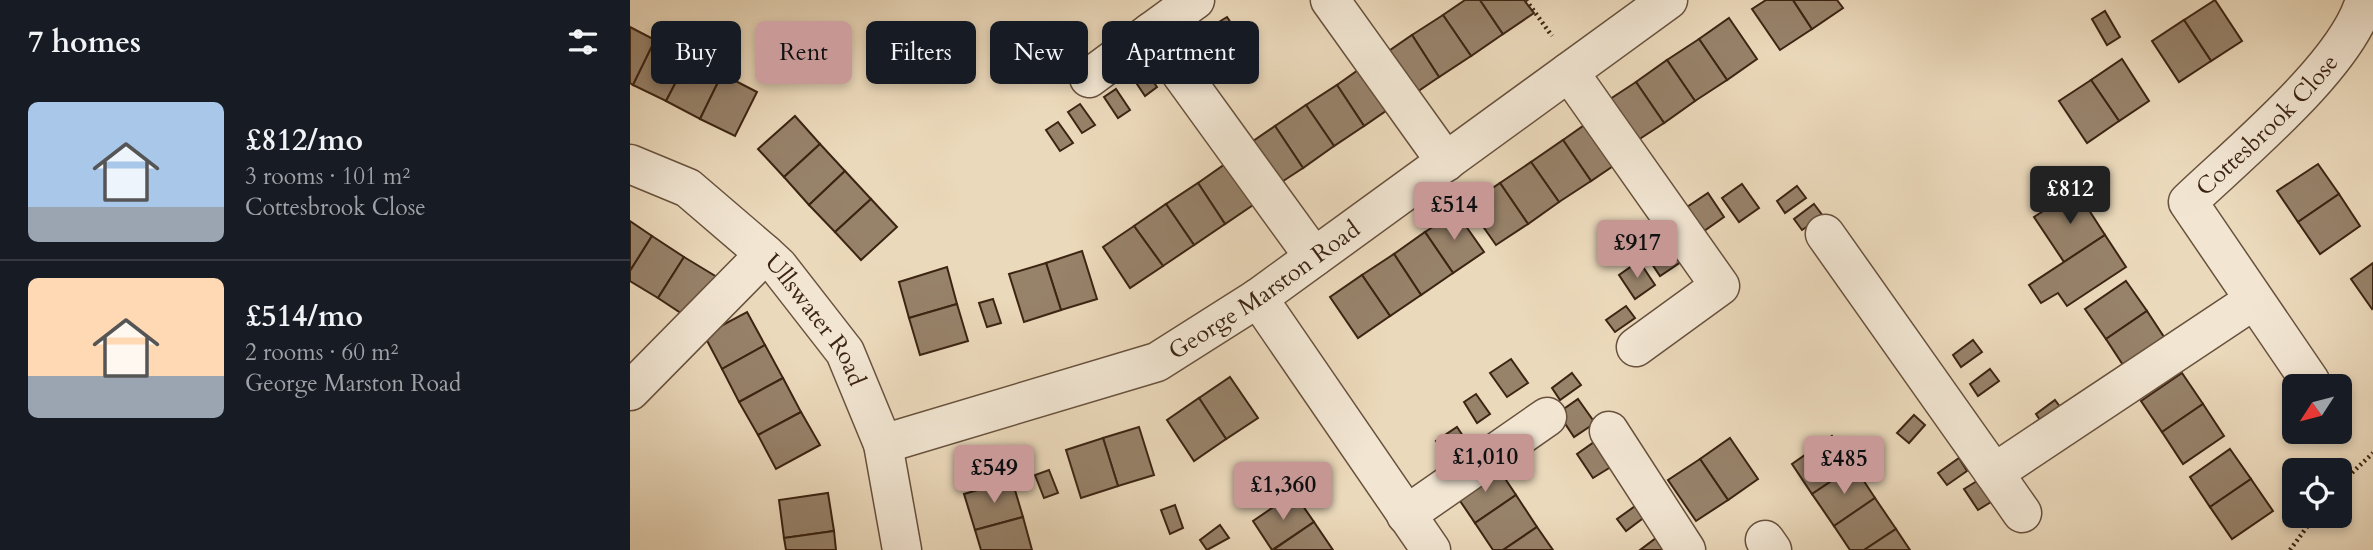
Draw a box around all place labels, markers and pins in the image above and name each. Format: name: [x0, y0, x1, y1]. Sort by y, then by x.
pin: £812: [2029, 166, 2111, 226]
pin: £514: [1413, 182, 1495, 242]
pin: £917: [1596, 220, 1678, 280]
pin: £1,010: [1428, 434, 1542, 494]
pin: £485: [1803, 436, 1885, 496]
pin: £549: [953, 446, 1035, 505]
pin: £1,360: [1226, 462, 1340, 522]

